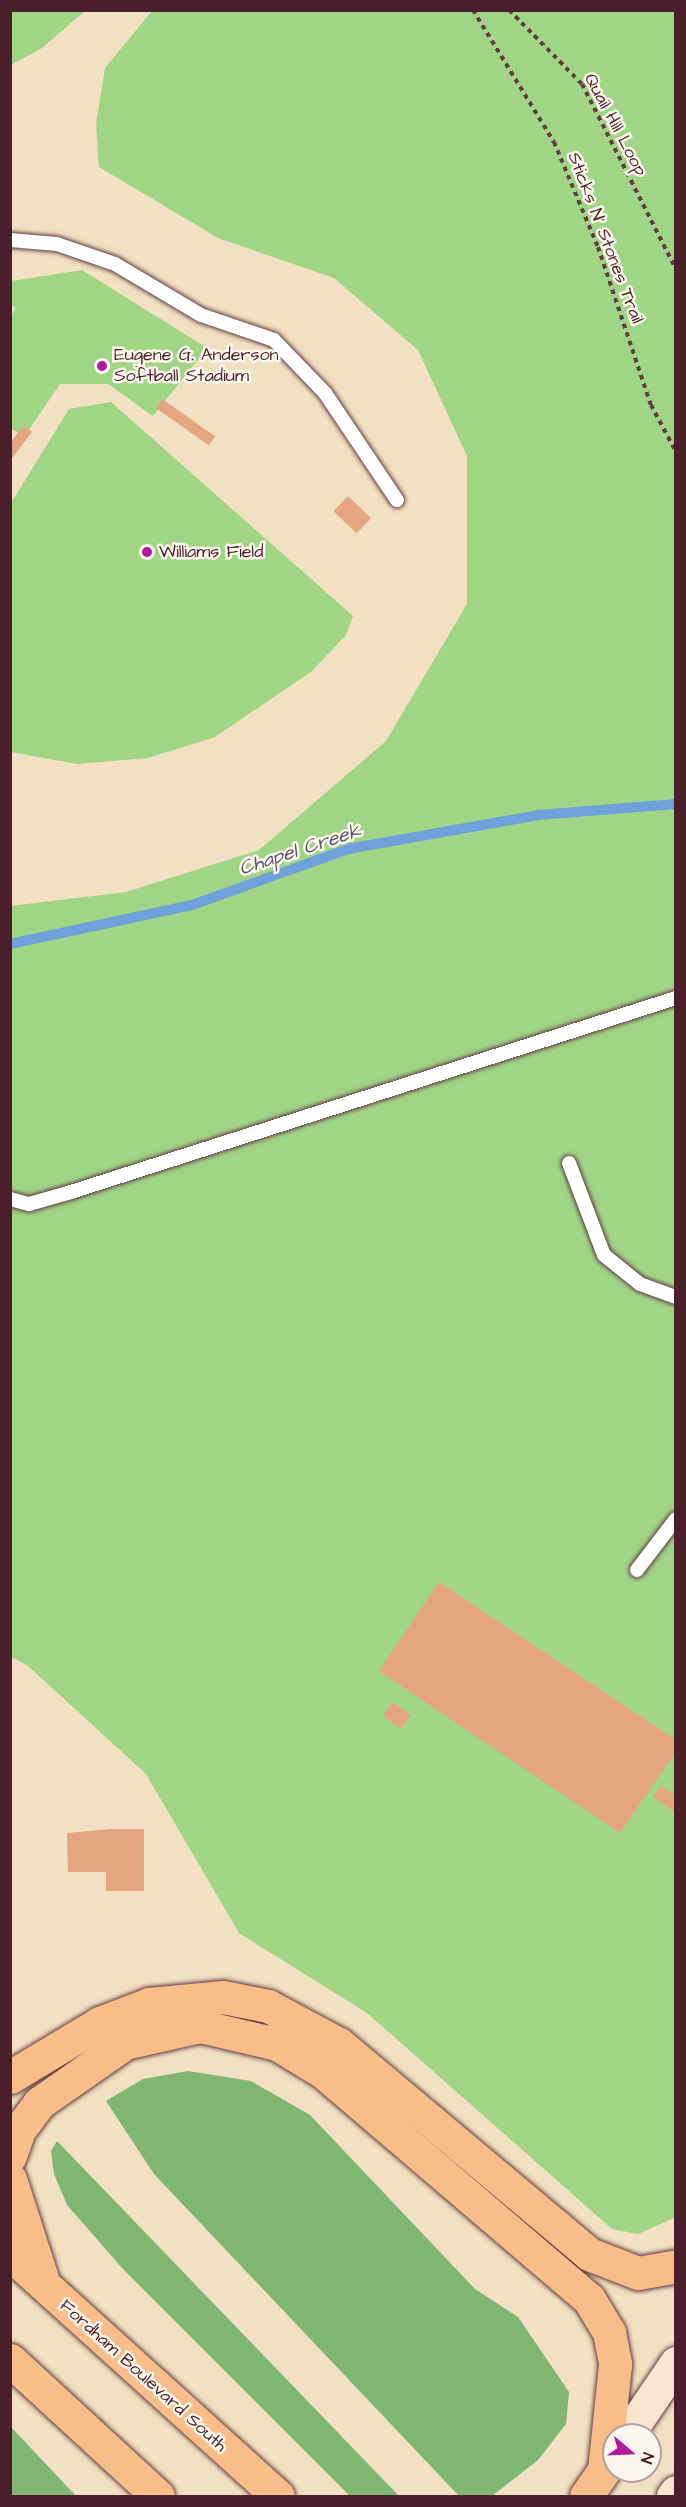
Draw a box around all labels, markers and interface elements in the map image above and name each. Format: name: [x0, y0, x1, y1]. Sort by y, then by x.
street label: Quail Hill Loop: [579, 70, 651, 180]
street label: Sticks N' Stones Trail: [562, 149, 648, 327]
place label: Eugene G. Anderson Softball Stadium: [114, 345, 279, 388]
marker: Eugene G. Anderson Softball Stadium: [95, 359, 109, 373]
place label: Williams Field: [159, 541, 263, 563]
marker: Williams Field: [140, 545, 154, 559]
water label: Chapel Creek: [236, 819, 364, 881]
street label: Fordham Boulevard South: [55, 2295, 231, 2457]
north arrow: [602, 2423, 662, 2483]
text: N: [635, 2450, 659, 2467]

